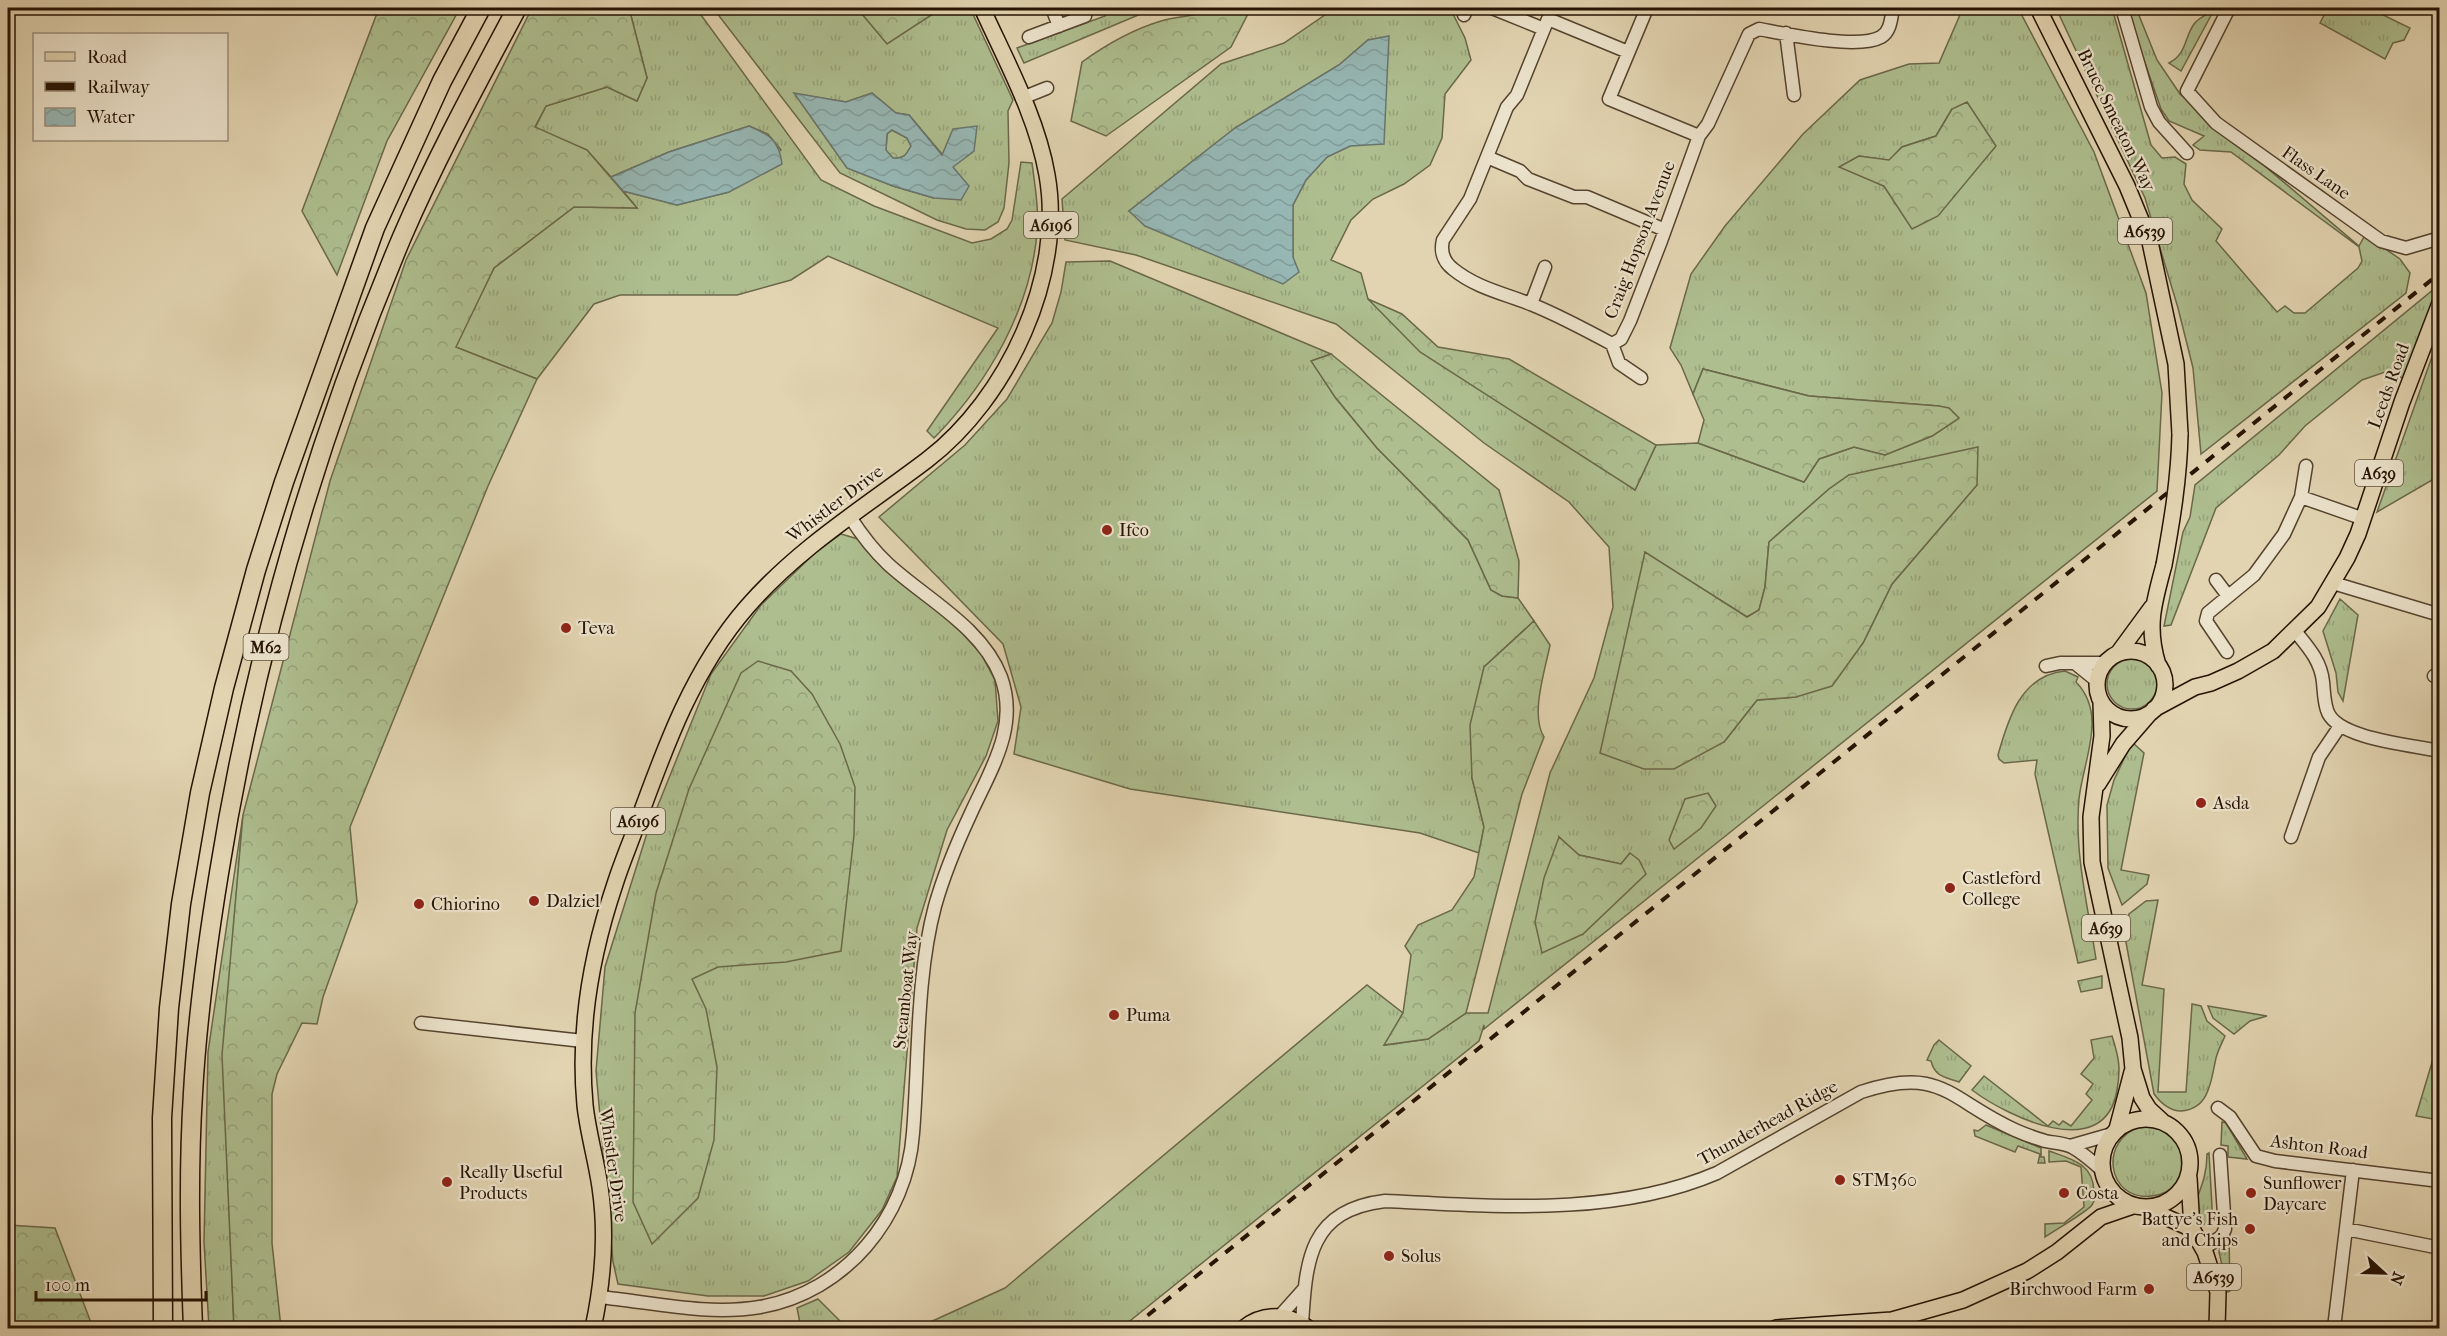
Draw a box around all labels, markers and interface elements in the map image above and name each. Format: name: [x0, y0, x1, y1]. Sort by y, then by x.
legend: [33, 33, 228, 141]
street label: Bruce Smeaton Way: [2072, 46, 2160, 196]
text: Road: [87, 47, 127, 68]
text: Railway: [87, 77, 151, 98]
text: Water: [86, 107, 135, 128]
street label: Flass Lane: [2278, 142, 2354, 204]
street label: Craig Hopson Avenue: [1600, 158, 1680, 322]
road number: A6196: [1024, 212, 1078, 238]
road number: A6539: [2118, 218, 2172, 244]
street label: Leeds Road: [2364, 340, 2414, 431]
road number: A639: [2355, 460, 2403, 486]
street label: Whistler Drive: [782, 461, 887, 548]
place label: Ifco: [1119, 520, 1149, 541]
marker: Ifco: [1100, 523, 1114, 537]
place label: Teva: [578, 618, 615, 639]
marker: Teva: [559, 621, 573, 635]
road number: M62: [244, 634, 288, 660]
place label: Asda: [2212, 793, 2250, 814]
marker: Asda: [2194, 796, 2208, 810]
road number: A6196: [611, 808, 665, 834]
place label: Castleford College: [1962, 868, 2041, 910]
marker: Castleford College: [1943, 881, 1957, 895]
place label: Dalziel: [546, 891, 600, 912]
place label: Chiorino: [431, 894, 500, 915]
marker: Dalziel: [527, 894, 541, 908]
marker: Chiorino: [412, 897, 426, 911]
road number: A639: [2082, 915, 2130, 941]
street label: Steamboat Way: [889, 928, 923, 1050]
place label: Puma: [1126, 1005, 1171, 1026]
marker: Puma: [1107, 1008, 1121, 1022]
street label: Thunderhead Ridge: [1694, 1076, 1842, 1170]
street label: Whistler Drive: [594, 1105, 631, 1224]
street label: Ashton Road: [2268, 1130, 2369, 1163]
place label: Really Useful Products: [459, 1162, 563, 1204]
place label: STM360: [1852, 1170, 1917, 1191]
marker: STM360: [1833, 1173, 1847, 1187]
place label: Sunflower Daycare: [2263, 1173, 2342, 1215]
marker: Really Useful Products: [440, 1175, 454, 1189]
place label: Costa: [2076, 1183, 2119, 1204]
marker: Costa: [2057, 1186, 2071, 1200]
marker: Sunflower Daycare: [2244, 1186, 2258, 1200]
place label: Battye's Fish and Chips: [2141, 1209, 2238, 1251]
marker: Battye's Fish and Chips: [2243, 1222, 2257, 1236]
north arrow: [2354, 1243, 2414, 1303]
place label: Solus: [1401, 1246, 1441, 1267]
marker: Solus: [1382, 1249, 1396, 1263]
scale bar: [36, 1264, 206, 1302]
road number: A6539: [2187, 1264, 2241, 1290]
text: N: [2386, 1269, 2409, 1288]
text: 100 m: [45, 1275, 90, 1296]
place label: Birchwood Farm: [2009, 1279, 2137, 1300]
marker: Birchwood Farm: [2142, 1282, 2156, 1296]

